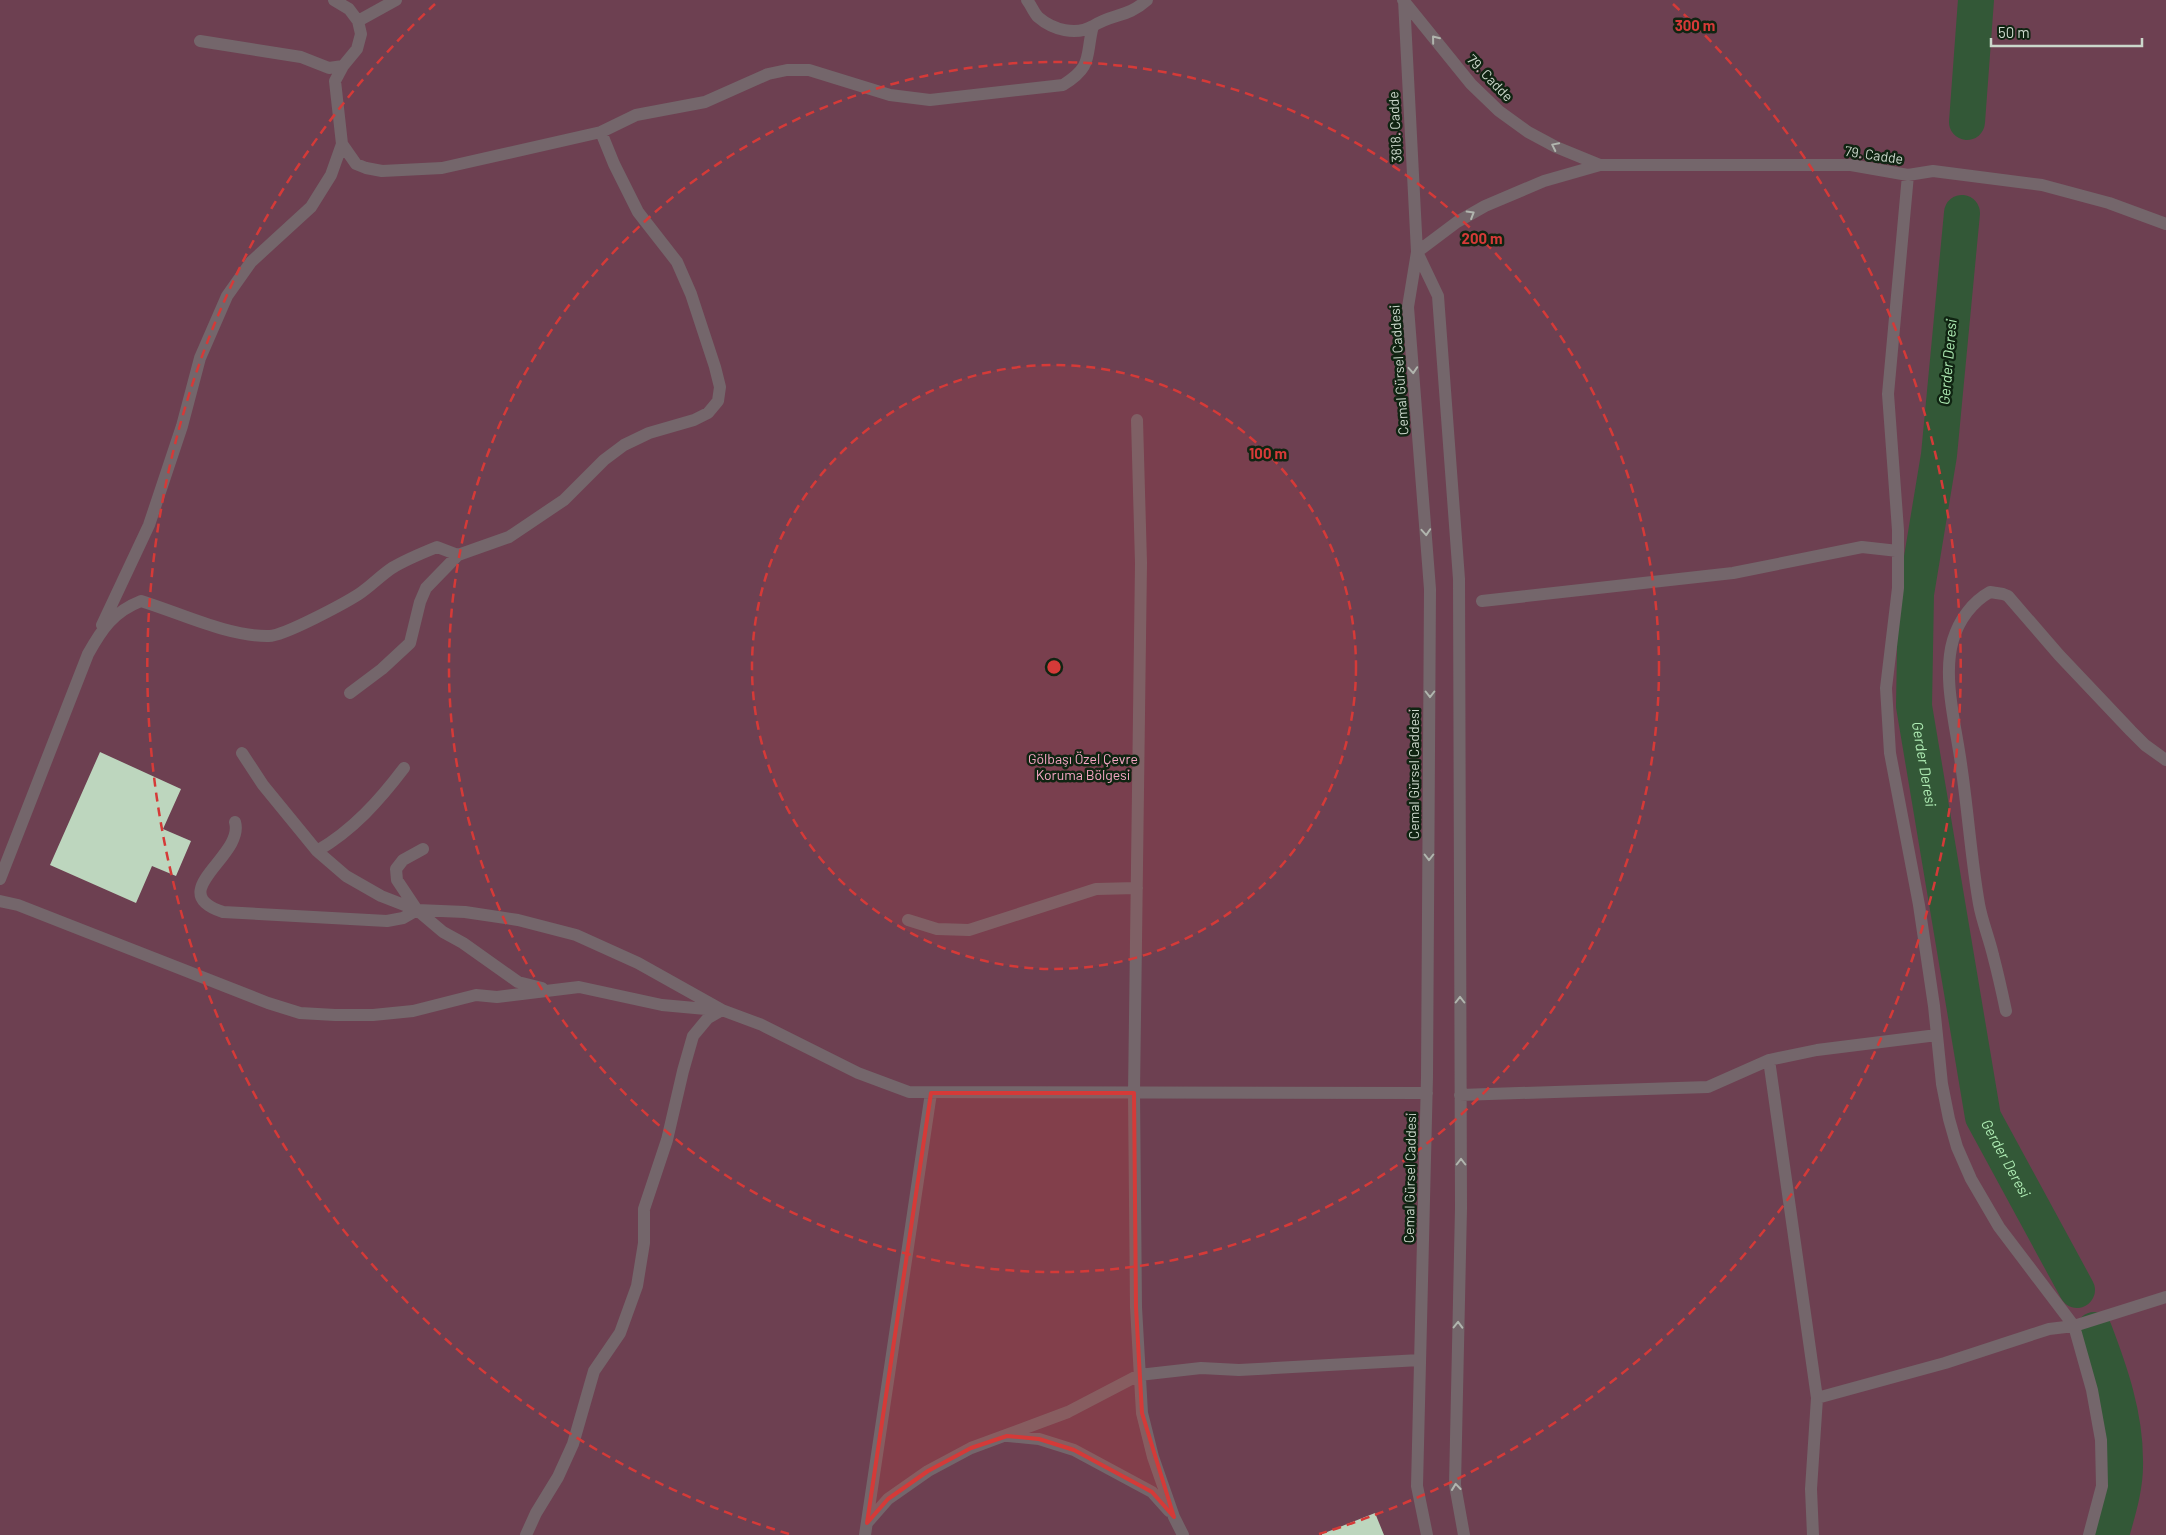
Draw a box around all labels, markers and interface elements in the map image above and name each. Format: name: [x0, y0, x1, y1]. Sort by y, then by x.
scale bar: [1991, 15, 2142, 47]
text: 300 m: [1675, 16, 1715, 34]
text: 50 m: [1998, 23, 2030, 41]
one-way arrow: [1431, 36, 1440, 45]
street label: 79. Cadde: [1464, 51, 1517, 105]
street label: 3818. Cadde: [1384, 91, 1405, 163]
one-way arrow: [1551, 142, 1560, 152]
street label: 79. Cadde: [1844, 142, 1904, 167]
one-way arrow: [1465, 211, 1474, 221]
text: 200 m: [1461, 229, 1503, 247]
street label: Cemal Gürsel Caddesi: [1385, 304, 1412, 436]
water label: Gerder Deresi: [1934, 318, 1960, 406]
one-way arrow: [1407, 366, 1418, 374]
text: 100 m: [1249, 444, 1287, 462]
one-way arrow: [1420, 528, 1431, 536]
centre of rings: [1045, 658, 1063, 676]
one-way arrow: [1425, 691, 1435, 699]
street label: Cemal Gürsel Caddesi: [1405, 709, 1422, 839]
water label: Gerder Deresi: [1909, 720, 1941, 808]
park label: Gölbaşı Özel Çevre Koruma Bölgesi: [1028, 750, 1138, 783]
one-way arrow: [1423, 853, 1434, 861]
one-way arrow: [1455, 995, 1465, 1003]
street label: Cemal Gürsel Caddesi: [1400, 1113, 1419, 1243]
water label: Gerder Deresi: [1978, 1116, 2035, 1200]
one-way arrow: [1456, 1158, 1466, 1166]
one-way arrow: [1453, 1320, 1463, 1328]
one-way arrow: [1451, 1483, 1462, 1491]

